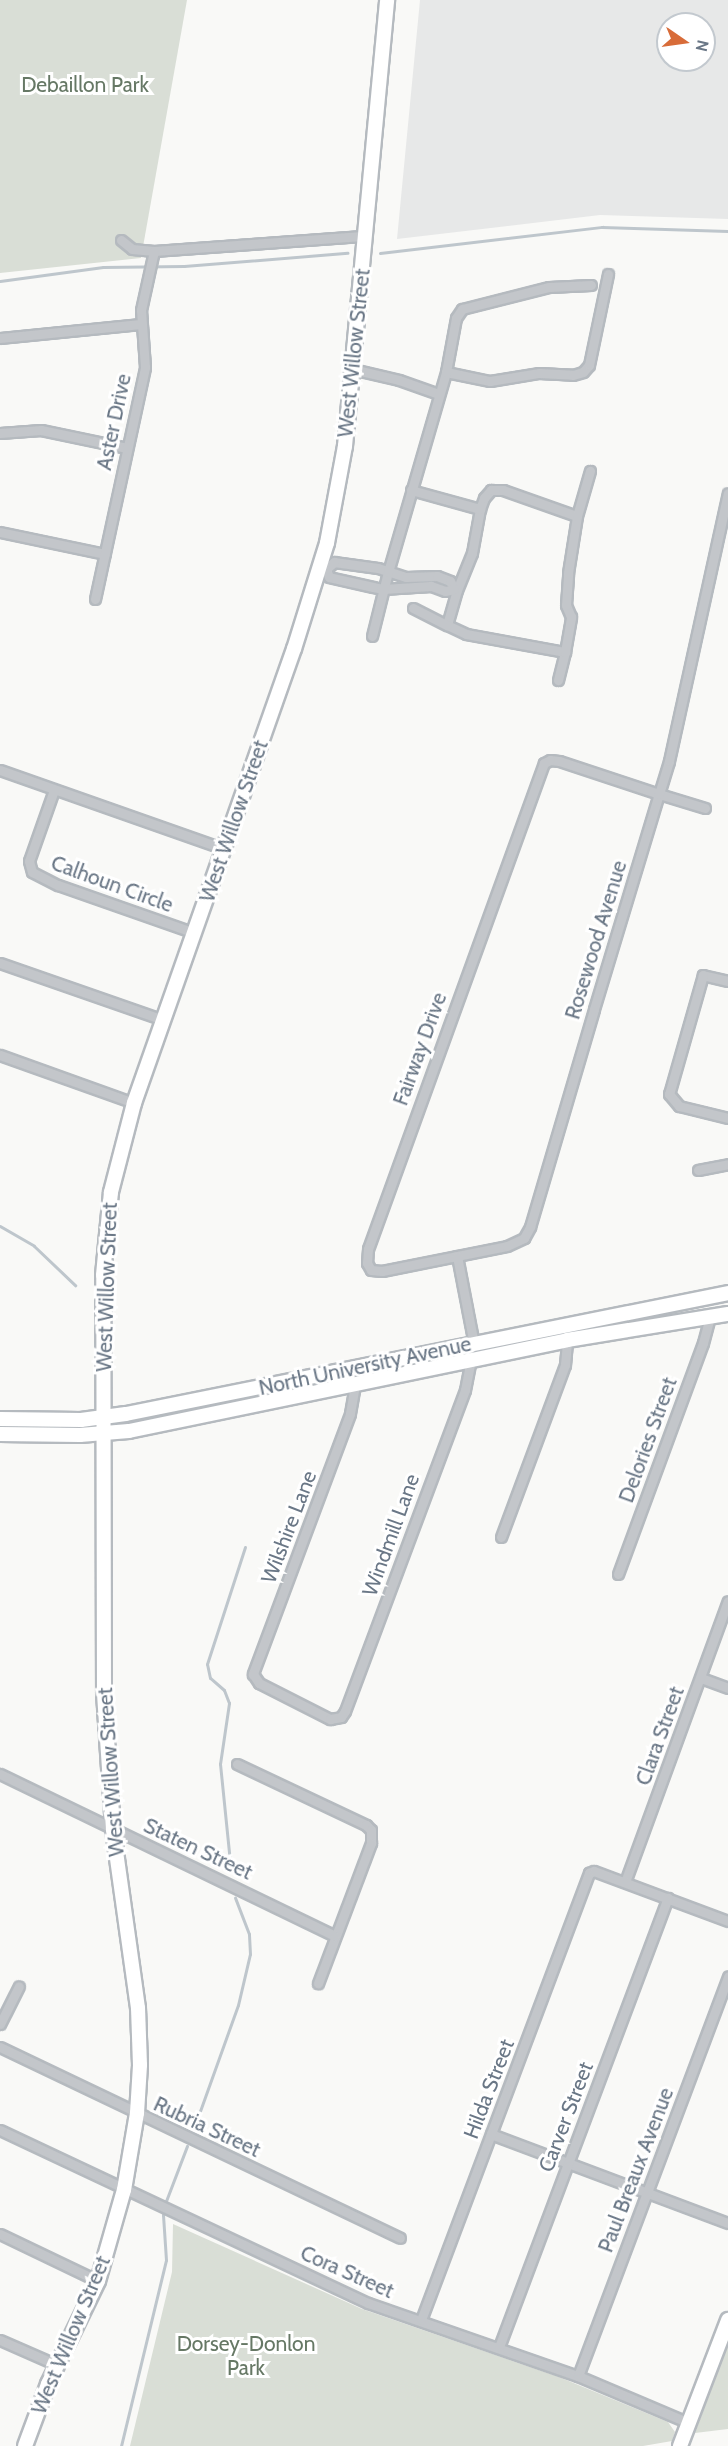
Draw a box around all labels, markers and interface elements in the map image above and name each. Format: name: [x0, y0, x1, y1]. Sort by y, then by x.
north arrow: [656, 12, 716, 72]
text: N: [692, 38, 713, 53]
park label: Debaillon Park: [21, 72, 149, 98]
street label: West Willow Street: [333, 267, 375, 439]
street label: Aster Drive: [92, 372, 136, 472]
street label: West Willow Street: [194, 737, 274, 905]
street label: Calhoun Circle: [48, 850, 176, 918]
street label: Rosewood Avenue: [560, 858, 632, 1022]
street label: Fairway Drive: [388, 989, 452, 1109]
street label: West Willow Street: [91, 1202, 123, 1372]
street label: North University Avenue: [256, 1331, 474, 1401]
street label: Delories Street: [614, 1374, 682, 1506]
street label: Wilshire Lane: [256, 1467, 322, 1587]
street label: Windmill Lane: [357, 1470, 425, 1600]
street label: Clara Street: [631, 1683, 689, 1789]
street label: West Willow Street: [93, 1686, 129, 1858]
street label: Staten Street: [140, 1813, 256, 1885]
street label: Hilda Street: [459, 2036, 519, 2142]
street label: Carver Street: [533, 2058, 599, 2176]
street label: Paul Breaux Avenue: [593, 2084, 679, 2256]
street label: Rubria Street: [150, 2091, 264, 2163]
street label: Cora Street: [296, 2240, 398, 2304]
street label: West Willow Street: [26, 2252, 116, 2418]
park label: Dorsey-Donlon Park: [177, 2331, 315, 2381]

